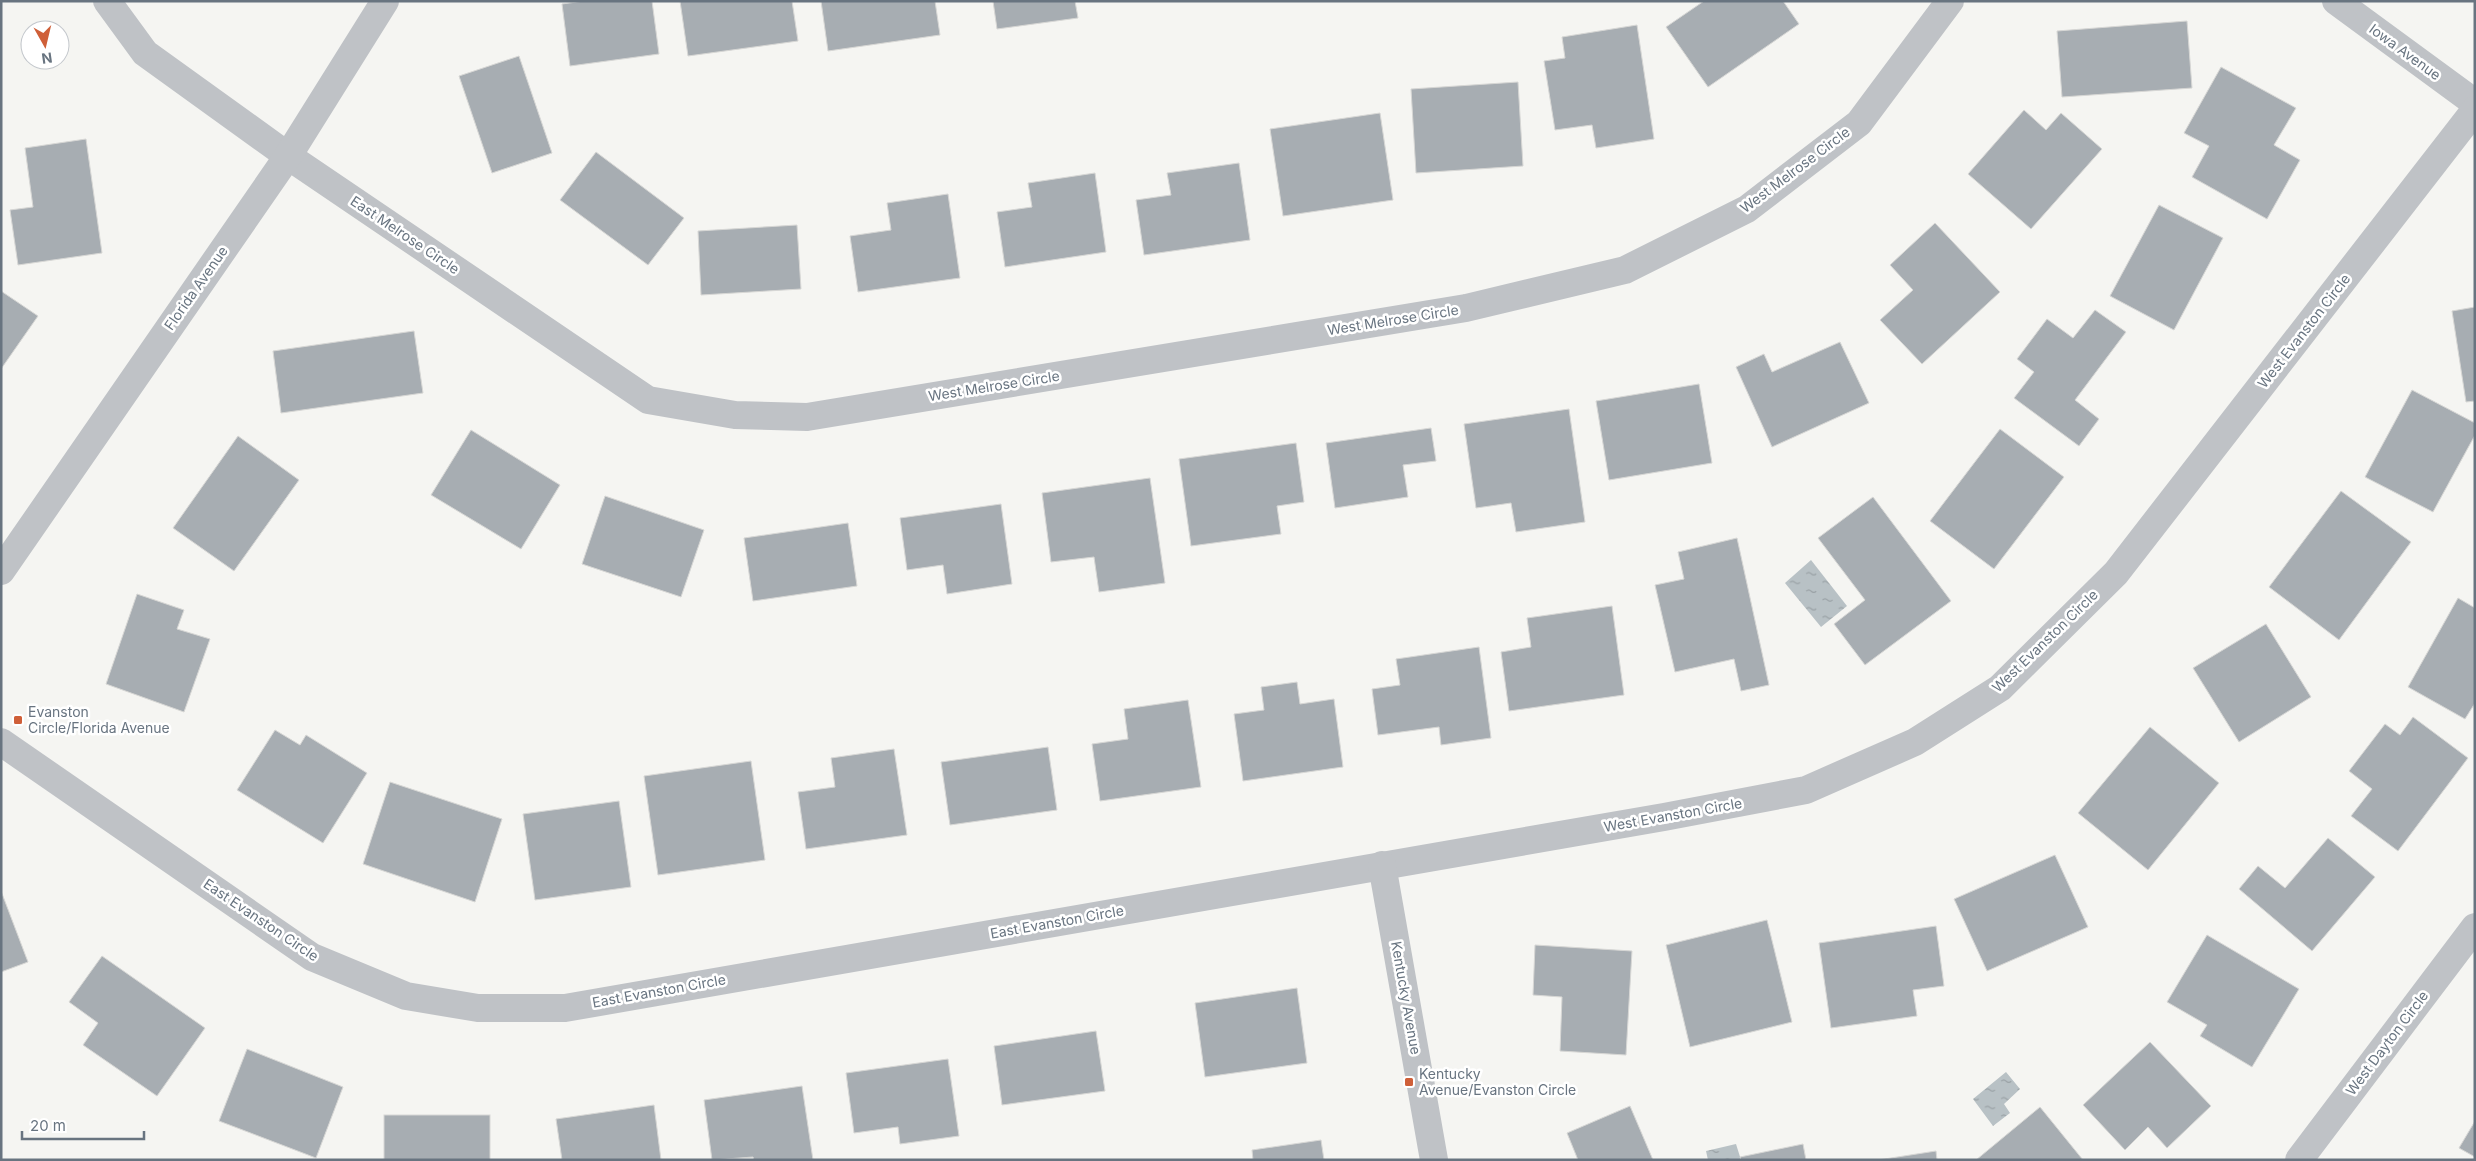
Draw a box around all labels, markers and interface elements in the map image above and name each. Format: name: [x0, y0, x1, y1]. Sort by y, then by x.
north arrow: [20, 20, 70, 70]
street label: Iowa Avenue: [2366, 20, 2444, 83]
text: N: [40, 49, 53, 68]
street label: West Melrose Circle: [1737, 123, 1853, 216]
street label: East Melrose Circle: [348, 192, 463, 277]
street label: Florida Avenue: [160, 243, 231, 333]
street label: West Evanston Circle: [2254, 270, 2353, 391]
street label: West Melrose Circle: [1326, 301, 1460, 338]
street label: West Melrose Circle: [927, 367, 1061, 404]
street label: West Evanston Circle: [1988, 586, 2101, 695]
place label: Evanston Circle/Florida Avenue: [28, 703, 170, 736]
marker: Evanston Circle/Florida Avenue: [12, 714, 24, 726]
street label: West Evanston Circle: [1602, 794, 1743, 835]
street label: East Evanston Circle: [200, 875, 322, 964]
street label: East Evanston Circle: [989, 901, 1125, 942]
street label: Kentucky Avenue: [1388, 940, 1425, 1056]
street label: East Evanston Circle: [591, 970, 727, 1011]
street label: West Dayton Circle: [2342, 987, 2431, 1098]
place label: Kentucky Avenue/Evanston Circle: [1419, 1065, 1576, 1098]
marker: Kentucky Avenue/Evanston Circle: [1403, 1076, 1415, 1088]
scale bar: [22, 1108, 145, 1140]
text: 20 m: [30, 1116, 66, 1135]

